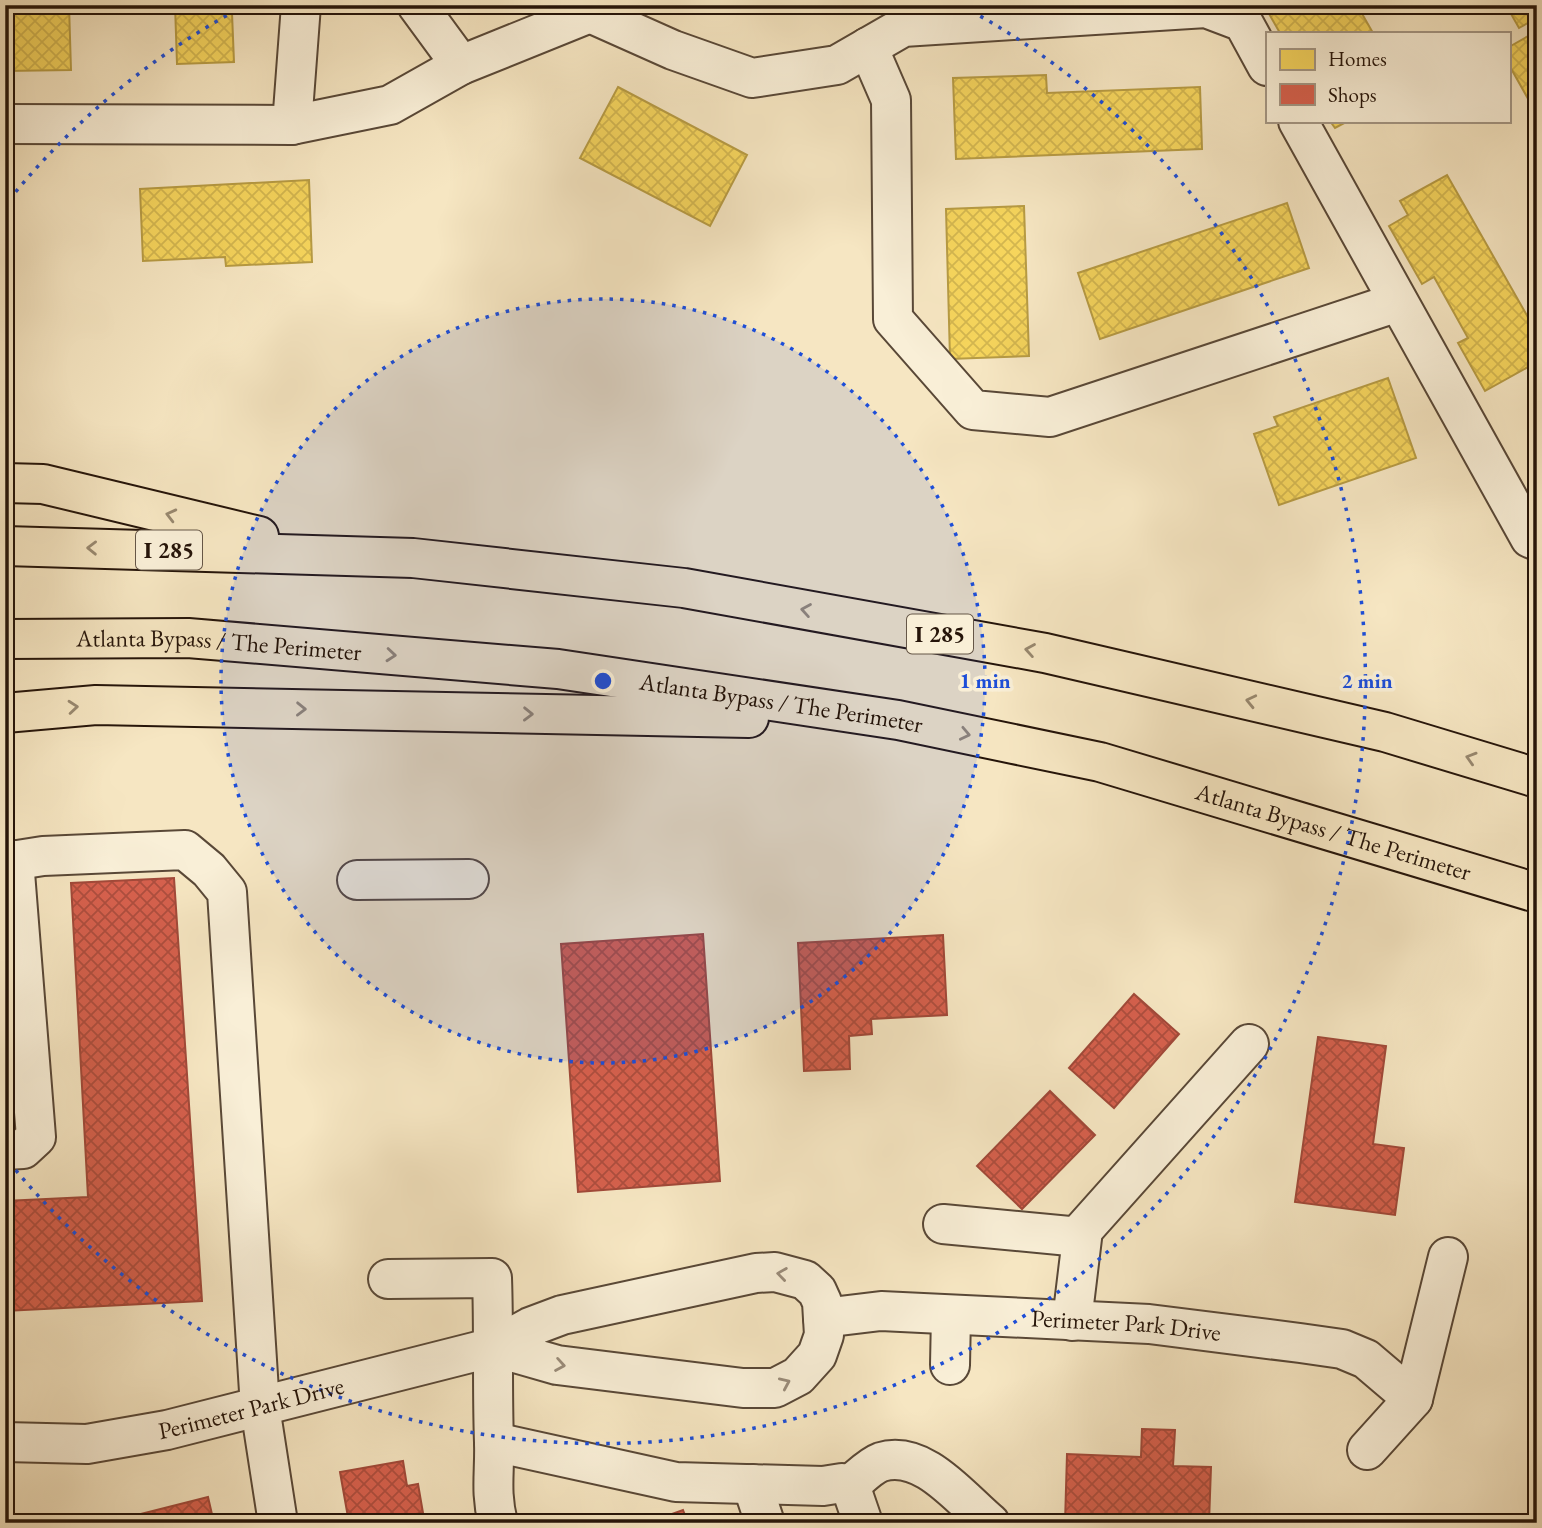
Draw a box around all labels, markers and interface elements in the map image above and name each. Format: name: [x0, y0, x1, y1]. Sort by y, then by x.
legend: [1266, 32, 1510, 122]
text: Homes: [1328, 45, 1387, 72]
text: Shops: [1328, 81, 1377, 108]
one-way arrow: [165, 509, 177, 523]
road number: I 285: [136, 530, 202, 570]
one-way arrow: [87, 541, 98, 556]
one-way arrow: [800, 603, 812, 618]
road number: I 285: [907, 614, 973, 654]
street label: Atlanta Bypass / The Perimeter: [75, 622, 363, 667]
one-way arrow: [1024, 643, 1036, 658]
one-way arrow: [386, 647, 397, 662]
street label: Atlanta Bypass / The Perimeter: [637, 665, 926, 740]
text: 1 min: [959, 667, 1011, 694]
text: 2 min: [1341, 667, 1393, 694]
centre of rings: [591, 669, 615, 693]
one-way arrow: [1246, 695, 1258, 709]
one-way arrow: [68, 700, 79, 715]
one-way arrow: [295, 702, 306, 717]
one-way arrow: [523, 706, 534, 722]
one-way arrow: [959, 726, 971, 741]
one-way arrow: [1466, 752, 1478, 767]
street label: Atlanta Bypass / The Perimeter: [1191, 775, 1475, 887]
one-way arrow: [776, 1267, 788, 1282]
street label: Perimeter Park Drive: [1031, 1302, 1223, 1348]
one-way arrow: [554, 1357, 566, 1372]
street label: Perimeter Park Drive: [156, 1370, 347, 1446]
one-way arrow: [778, 1377, 790, 1391]

